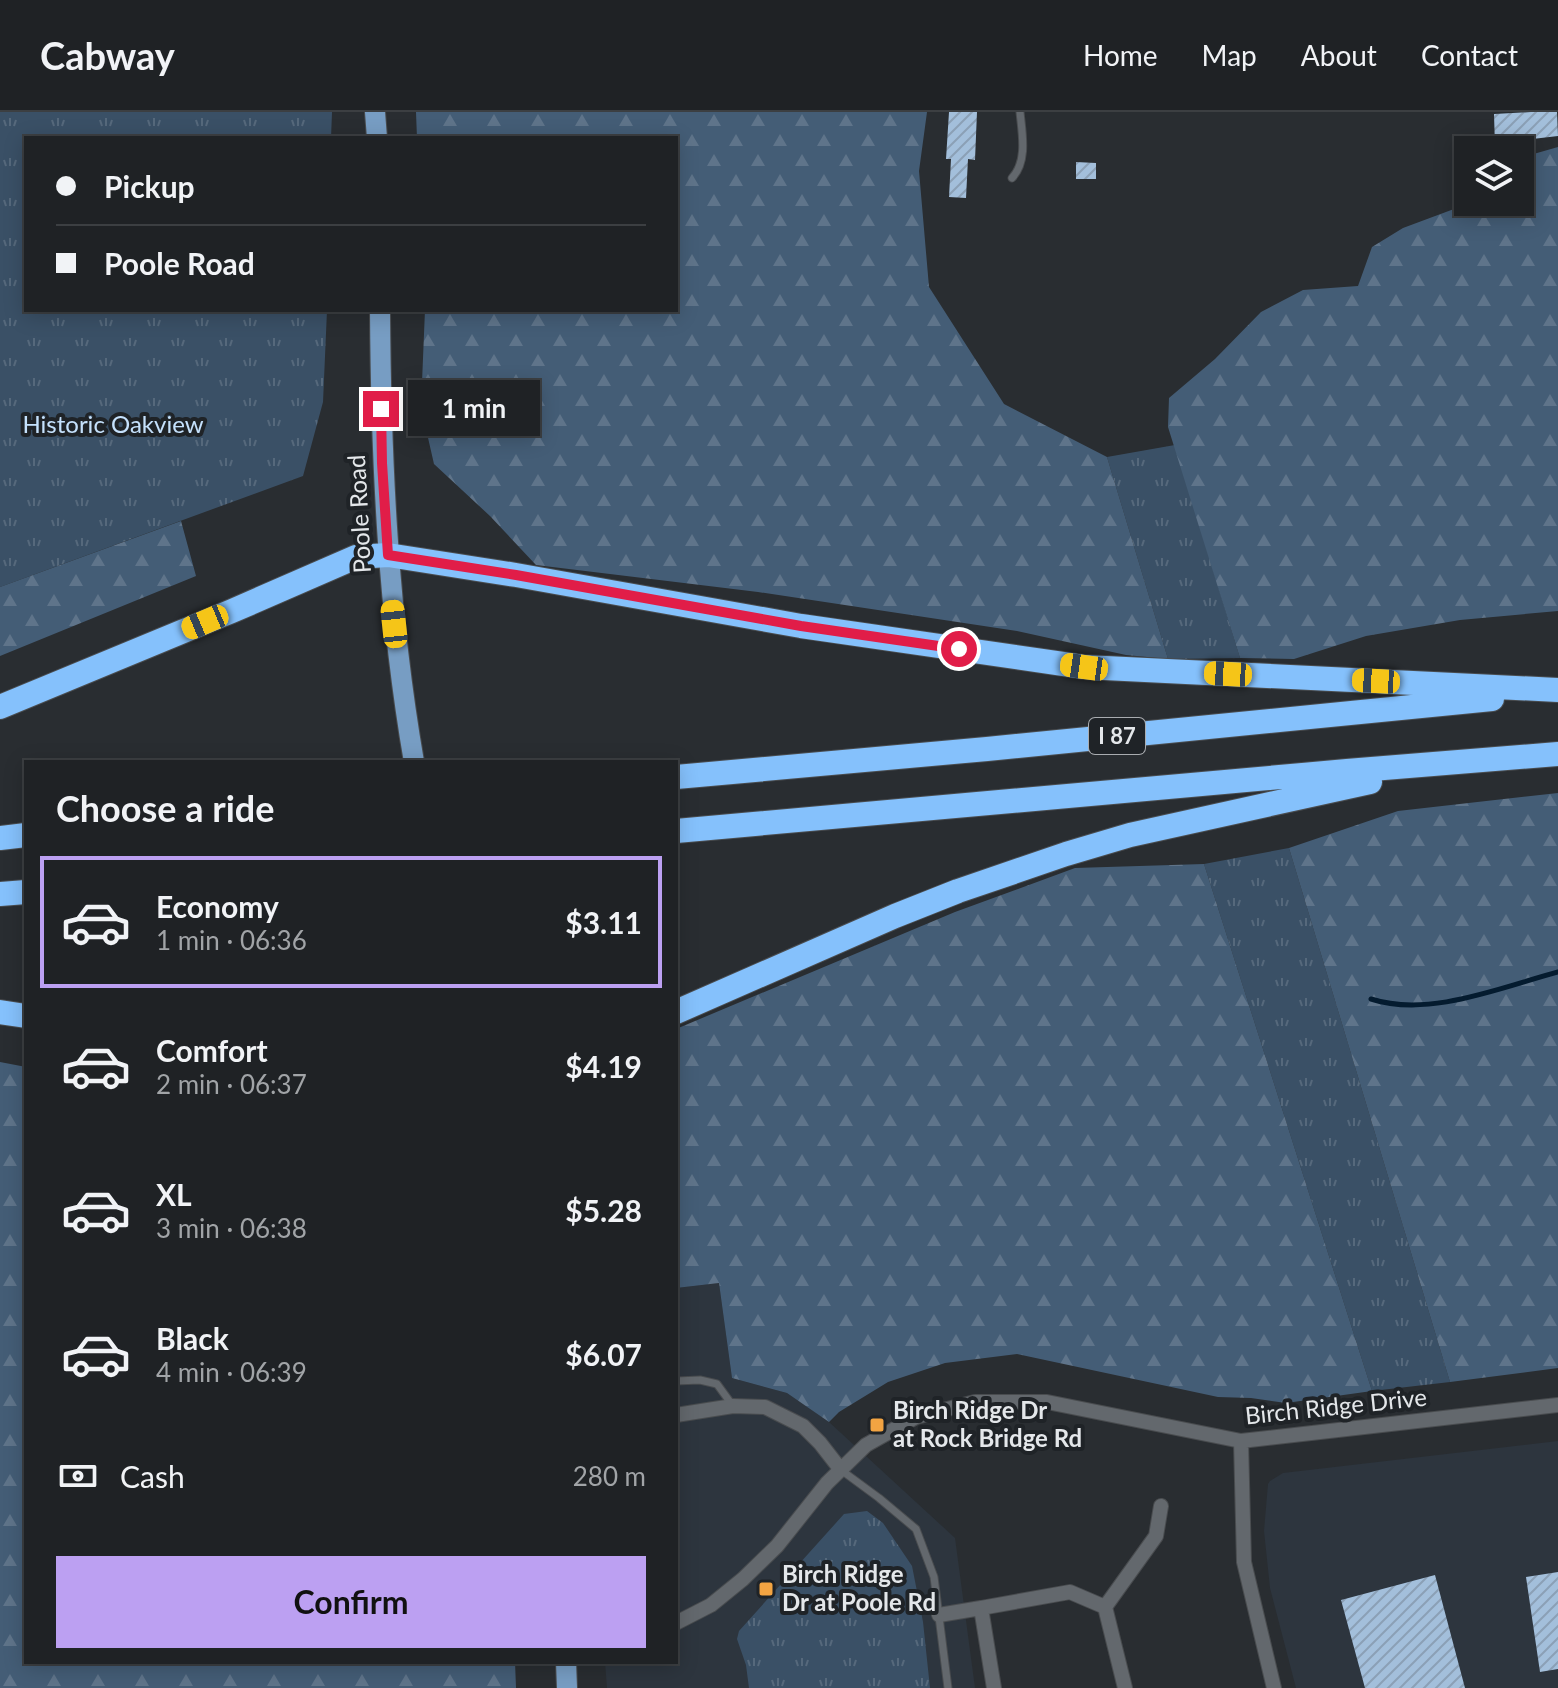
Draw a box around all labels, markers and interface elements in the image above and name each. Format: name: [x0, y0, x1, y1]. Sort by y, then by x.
text: Cabway: [40, 32, 175, 78]
text: Home: [1083, 38, 1158, 72]
text: Map: [1202, 38, 1257, 72]
text: About: [1301, 38, 1377, 72]
text: Contact: [1421, 38, 1518, 72]
map controls: [1454, 136, 1534, 216]
button: layers: [1454, 136, 1534, 216]
text: Pickup: [104, 168, 195, 204]
text: Poole Road: [104, 245, 255, 281]
callout: 1 min: [409, 381, 541, 437]
route end: [363, 391, 399, 427]
text: 1 min: [442, 392, 506, 424]
park label: Historic Oakview: [22, 409, 204, 438]
street label: Poole Road: [341, 454, 376, 574]
car: [380, 599, 408, 649]
car: [178, 602, 232, 642]
route start: [941, 631, 977, 667]
car: [1059, 652, 1109, 682]
car: [1203, 661, 1253, 687]
car: [1351, 668, 1401, 694]
road number: I 87: [1089, 718, 1145, 754]
text: Choose a ride: [56, 786, 275, 830]
icon: car: [60, 886, 132, 958]
text: Economy: [156, 888, 279, 924]
text: $3.11: [565, 904, 642, 940]
text: 1 min · 06:36: [156, 924, 307, 956]
icon: car: [60, 1030, 132, 1102]
text: Comfort: [156, 1032, 268, 1068]
text: $4.19: [565, 1048, 642, 1084]
text: 2 min · 06:37: [156, 1068, 307, 1100]
icon: car: [60, 1174, 132, 1246]
text: XL: [156, 1176, 192, 1212]
text: $5.28: [565, 1192, 642, 1228]
text: 3 min · 06:38: [156, 1212, 307, 1244]
icon: car: [60, 1318, 132, 1390]
text: Black: [156, 1320, 229, 1356]
text: $6.07: [565, 1336, 642, 1372]
text: 4 min · 06:39: [156, 1356, 307, 1388]
street label: Birch Ridge Drive: [1243, 1382, 1428, 1429]
place label: Birch Ridge Dr at Rock Bridge Rd: [893, 1395, 1082, 1452]
marker: Birch Ridge Dr at Rock Bridge Rd: [868, 1416, 886, 1434]
icon: cash: [56, 1454, 100, 1498]
text: Cash: [120, 1458, 185, 1494]
text: 280 m: [573, 1460, 646, 1492]
button: Confirm: [56, 1556, 646, 1648]
place label: Birch Ridge Dr at Poole Rd: [782, 1559, 936, 1616]
marker: Birch Ridge Dr at Poole Rd: [757, 1580, 775, 1598]

